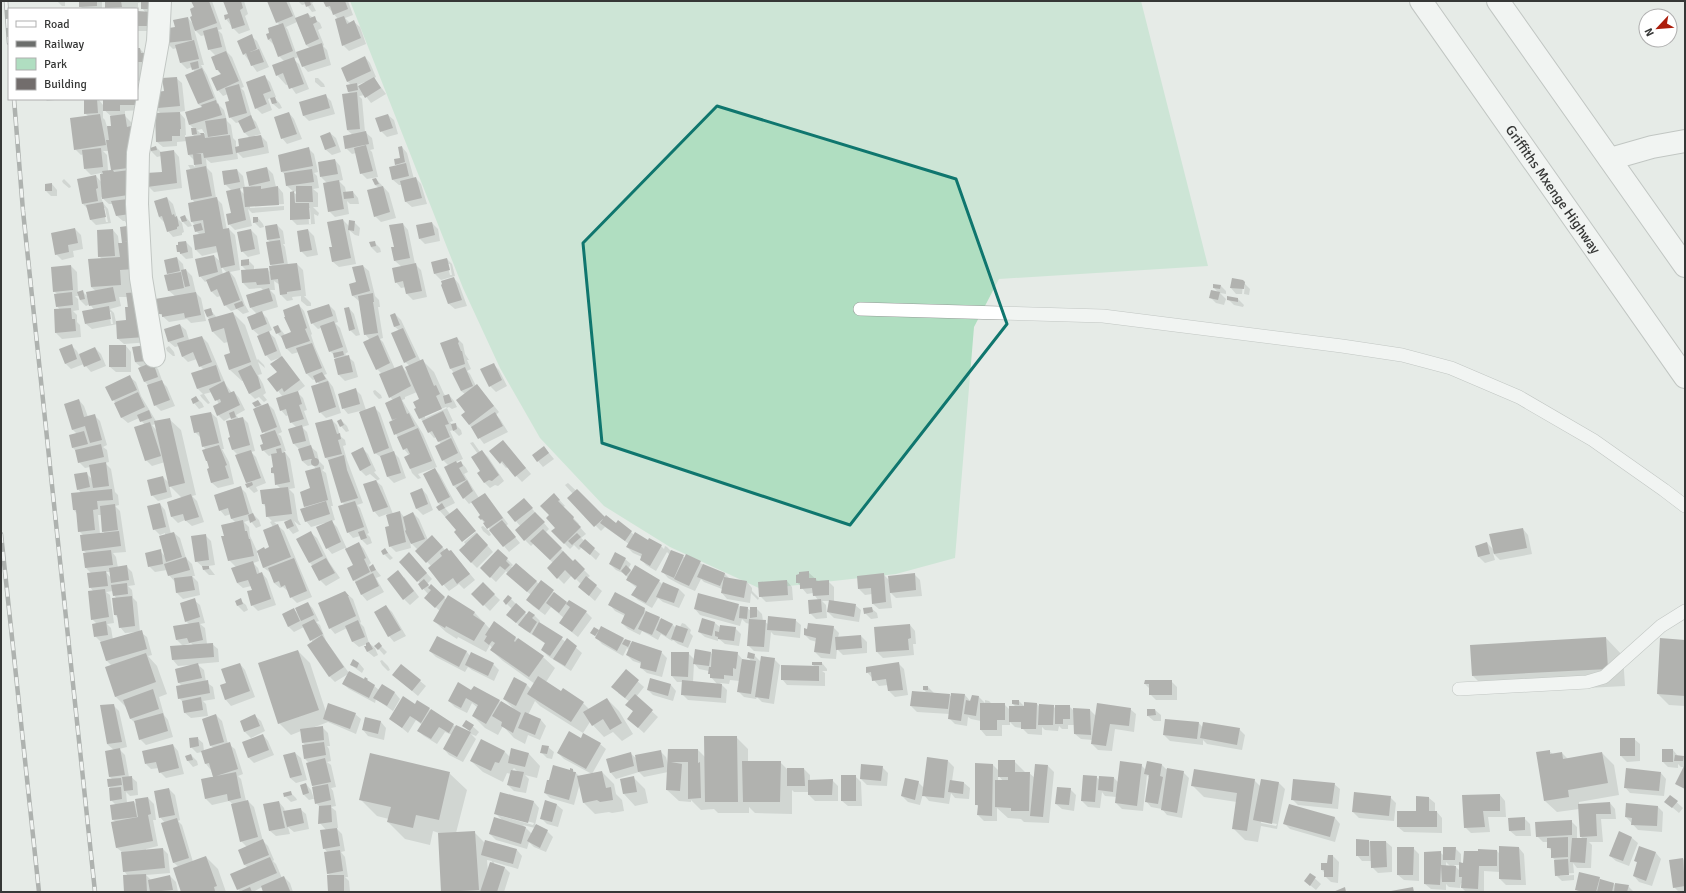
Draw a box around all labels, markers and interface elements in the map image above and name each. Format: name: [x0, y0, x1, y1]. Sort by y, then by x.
legend: [8, 8, 138, 100]
north arrow: [1638, 8, 1678, 48]
text: Road: [44, 17, 70, 32]
text: N: [1642, 26, 1657, 38]
text: Railway: [44, 37, 84, 52]
text: Park: [44, 57, 67, 72]
text: Building: [44, 77, 87, 92]
street label: Griffiths Mxenge Highway: [1502, 122, 1604, 258]

